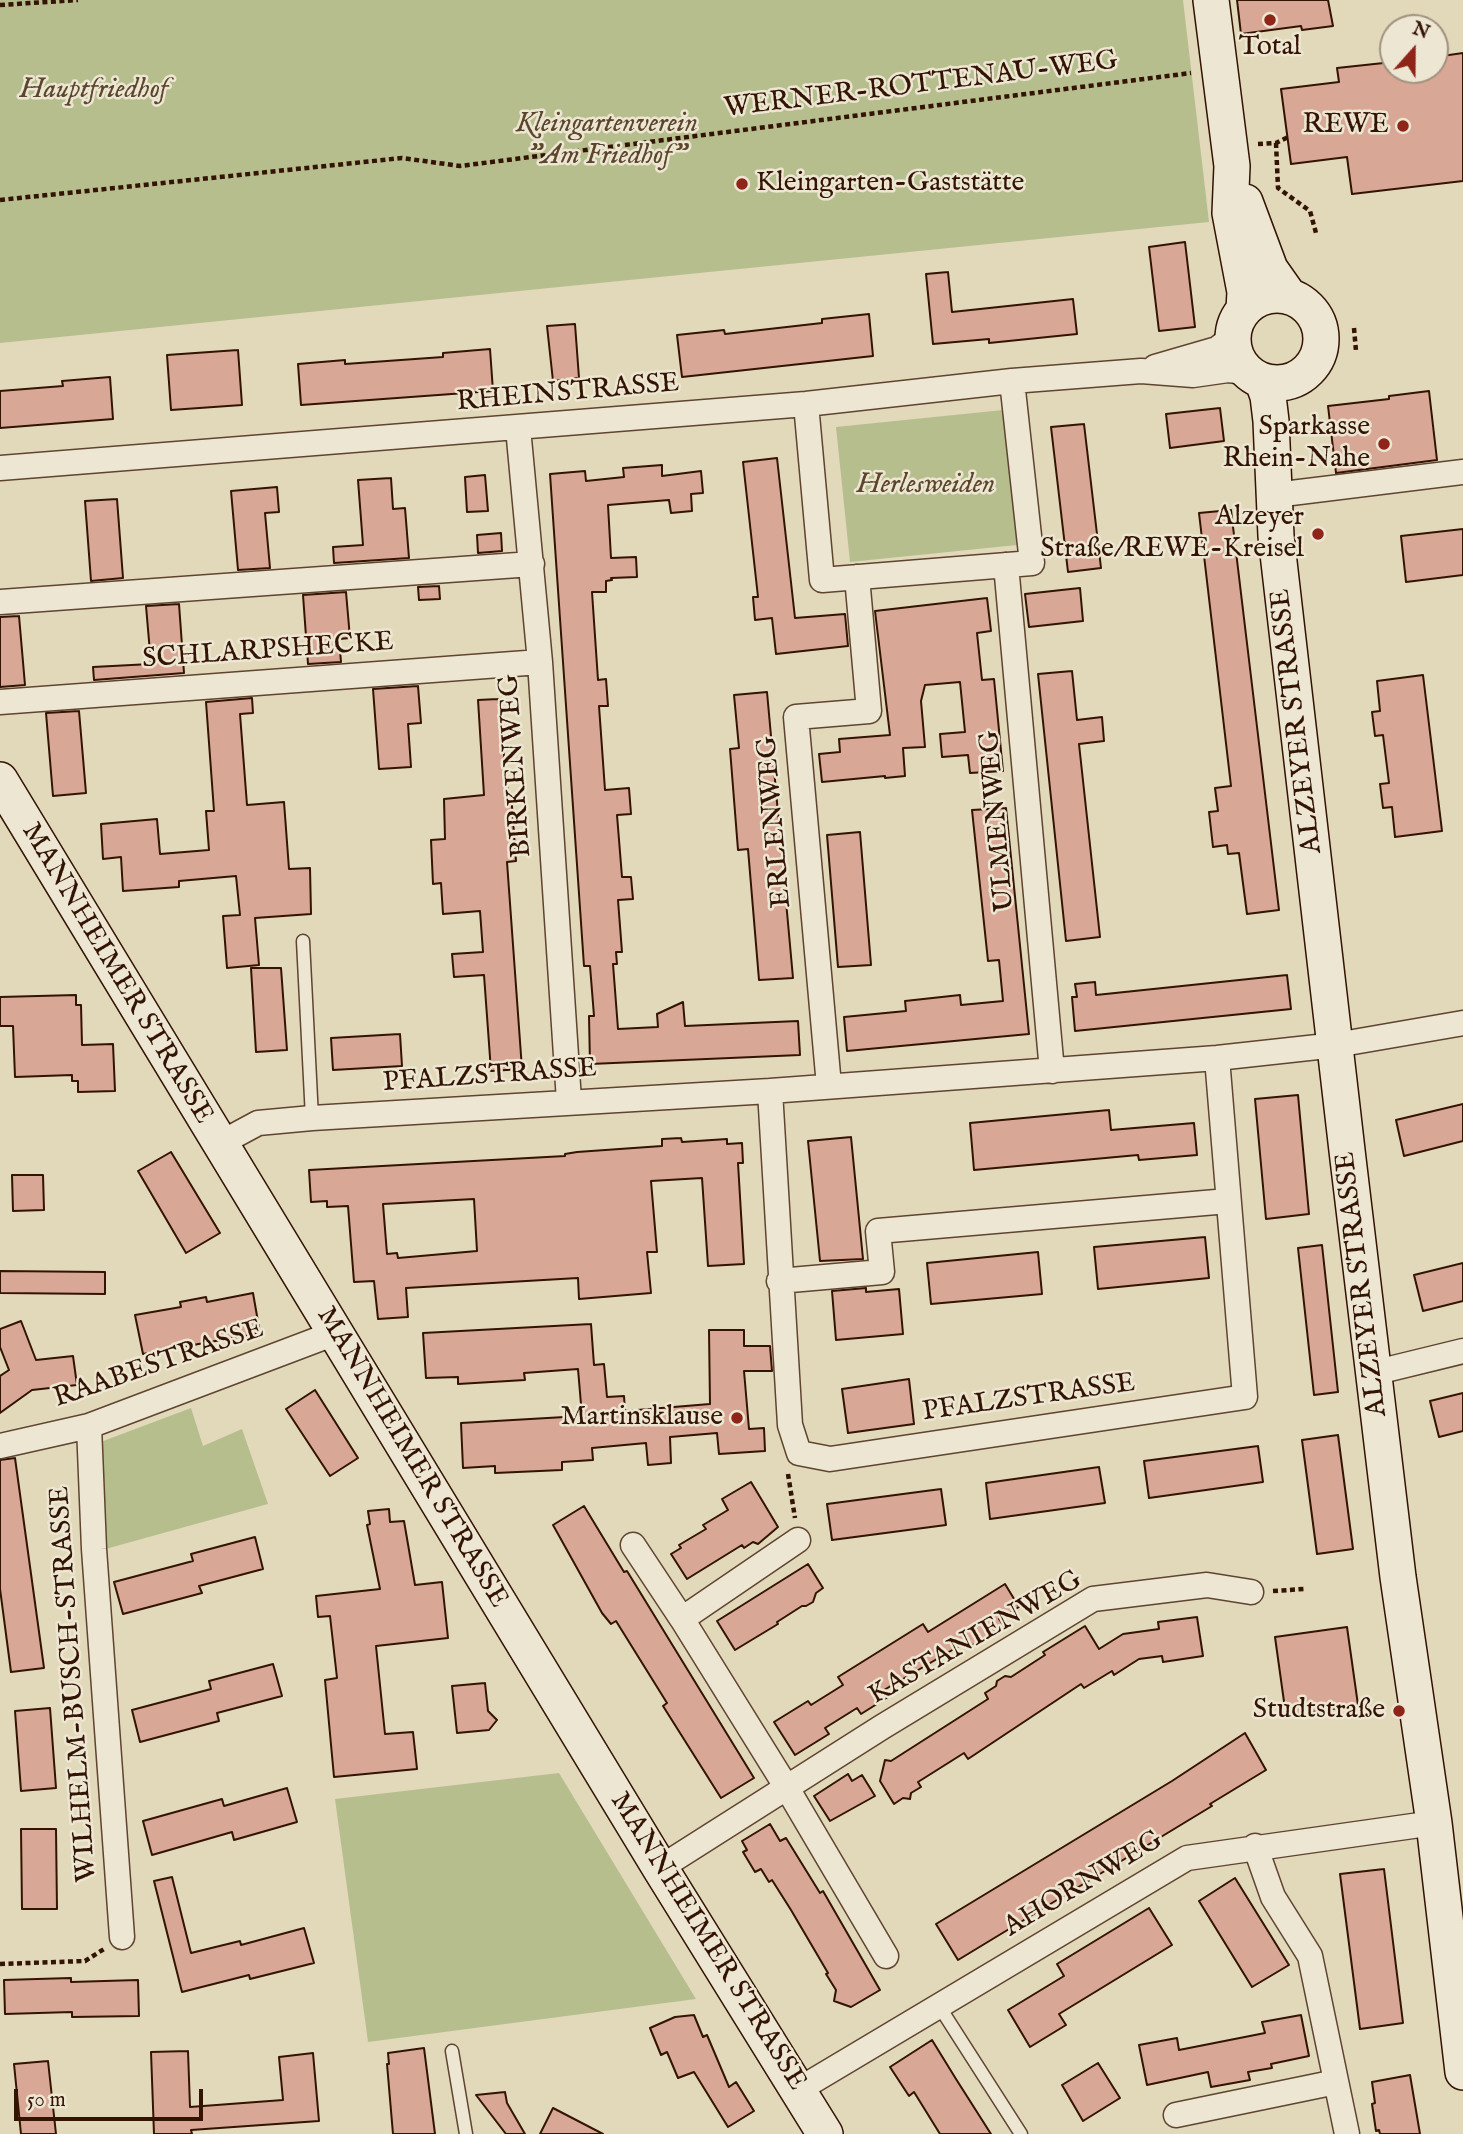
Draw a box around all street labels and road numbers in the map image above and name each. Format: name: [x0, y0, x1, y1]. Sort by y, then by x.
street label: WERNER-ROTTENAU-WEG: [722, 45, 1120, 127]
street label: RHEINSTRASSE: [455, 368, 681, 420]
street label: ALZEYER STRASSE: [1265, 587, 1331, 855]
street label: SCHLARPSHECKE: [141, 626, 395, 678]
street label: BIRKENWEG: [494, 673, 540, 859]
street label: ULMENWEG: [974, 729, 1024, 913]
street label: ERLENWEG: [752, 735, 800, 909]
street label: MANNHEIMER STRASSE: [13, 817, 219, 1131]
street label: PFALZSTRASSE: [382, 1053, 598, 1101]
street label: ALZEYER STRASSE: [1330, 1150, 1396, 1418]
street label: MANNHEIMER STRASSE: [308, 1301, 514, 1615]
street label: RAABESTRASSE: [50, 1313, 268, 1417]
street label: PFALZSTRASSE: [920, 1367, 1138, 1431]
street label: WILHELM-BUSCH-STRASSE: [44, 1485, 106, 1883]
street label: KASTANIENWEG: [864, 1564, 1088, 1714]
street label: MANNHEIMER STRASSE: [601, 1787, 813, 2097]
street label: AHORNWEG: [998, 1824, 1170, 1946]

